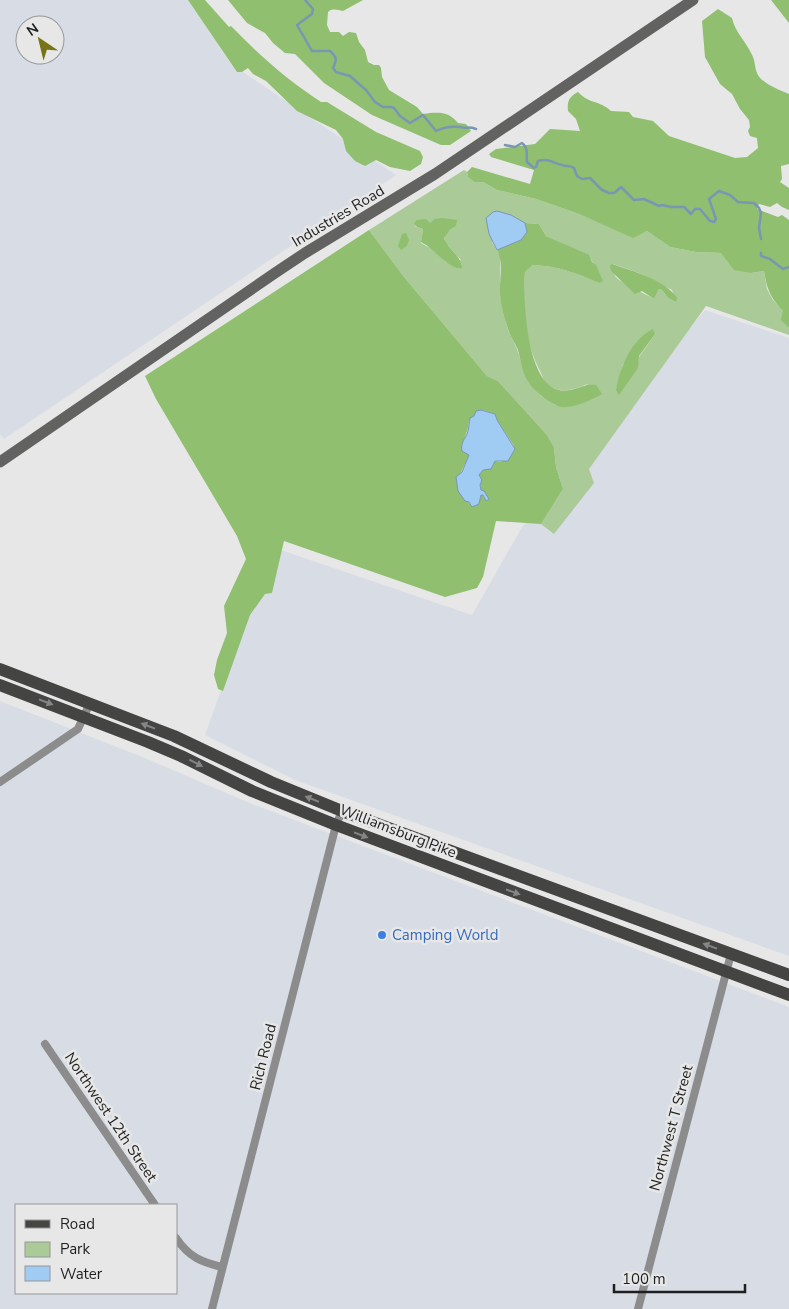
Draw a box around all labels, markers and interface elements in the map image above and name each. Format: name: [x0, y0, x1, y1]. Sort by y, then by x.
north arrow: [15, 15, 65, 65]
text: N: [23, 19, 43, 41]
street label: Industries Road: [288, 180, 388, 252]
one-way arrow: [38, 699, 53, 706]
one-way arrow: [140, 721, 155, 729]
one-way arrow: [189, 759, 203, 767]
one-way arrow: [304, 795, 319, 803]
street label: Williamsburg Pike: [337, 799, 459, 863]
one-way arrow: [354, 831, 369, 839]
one-way arrow: [506, 888, 521, 896]
place label: Camping World: [392, 925, 498, 945]
marker: Camping World: [376, 929, 388, 941]
one-way arrow: [703, 942, 718, 950]
street label: Rich Road: [245, 1022, 281, 1092]
street label: Northwest 12th Street: [60, 1048, 162, 1186]
street label: Northwest T Street: [645, 1062, 698, 1193]
legend: [15, 1204, 178, 1294]
text: Road: [60, 1214, 95, 1234]
text: Park: [60, 1239, 90, 1259]
scale bar: [614, 1262, 745, 1294]
text: Water: [60, 1264, 103, 1284]
text: 100 m: [622, 1269, 666, 1289]

